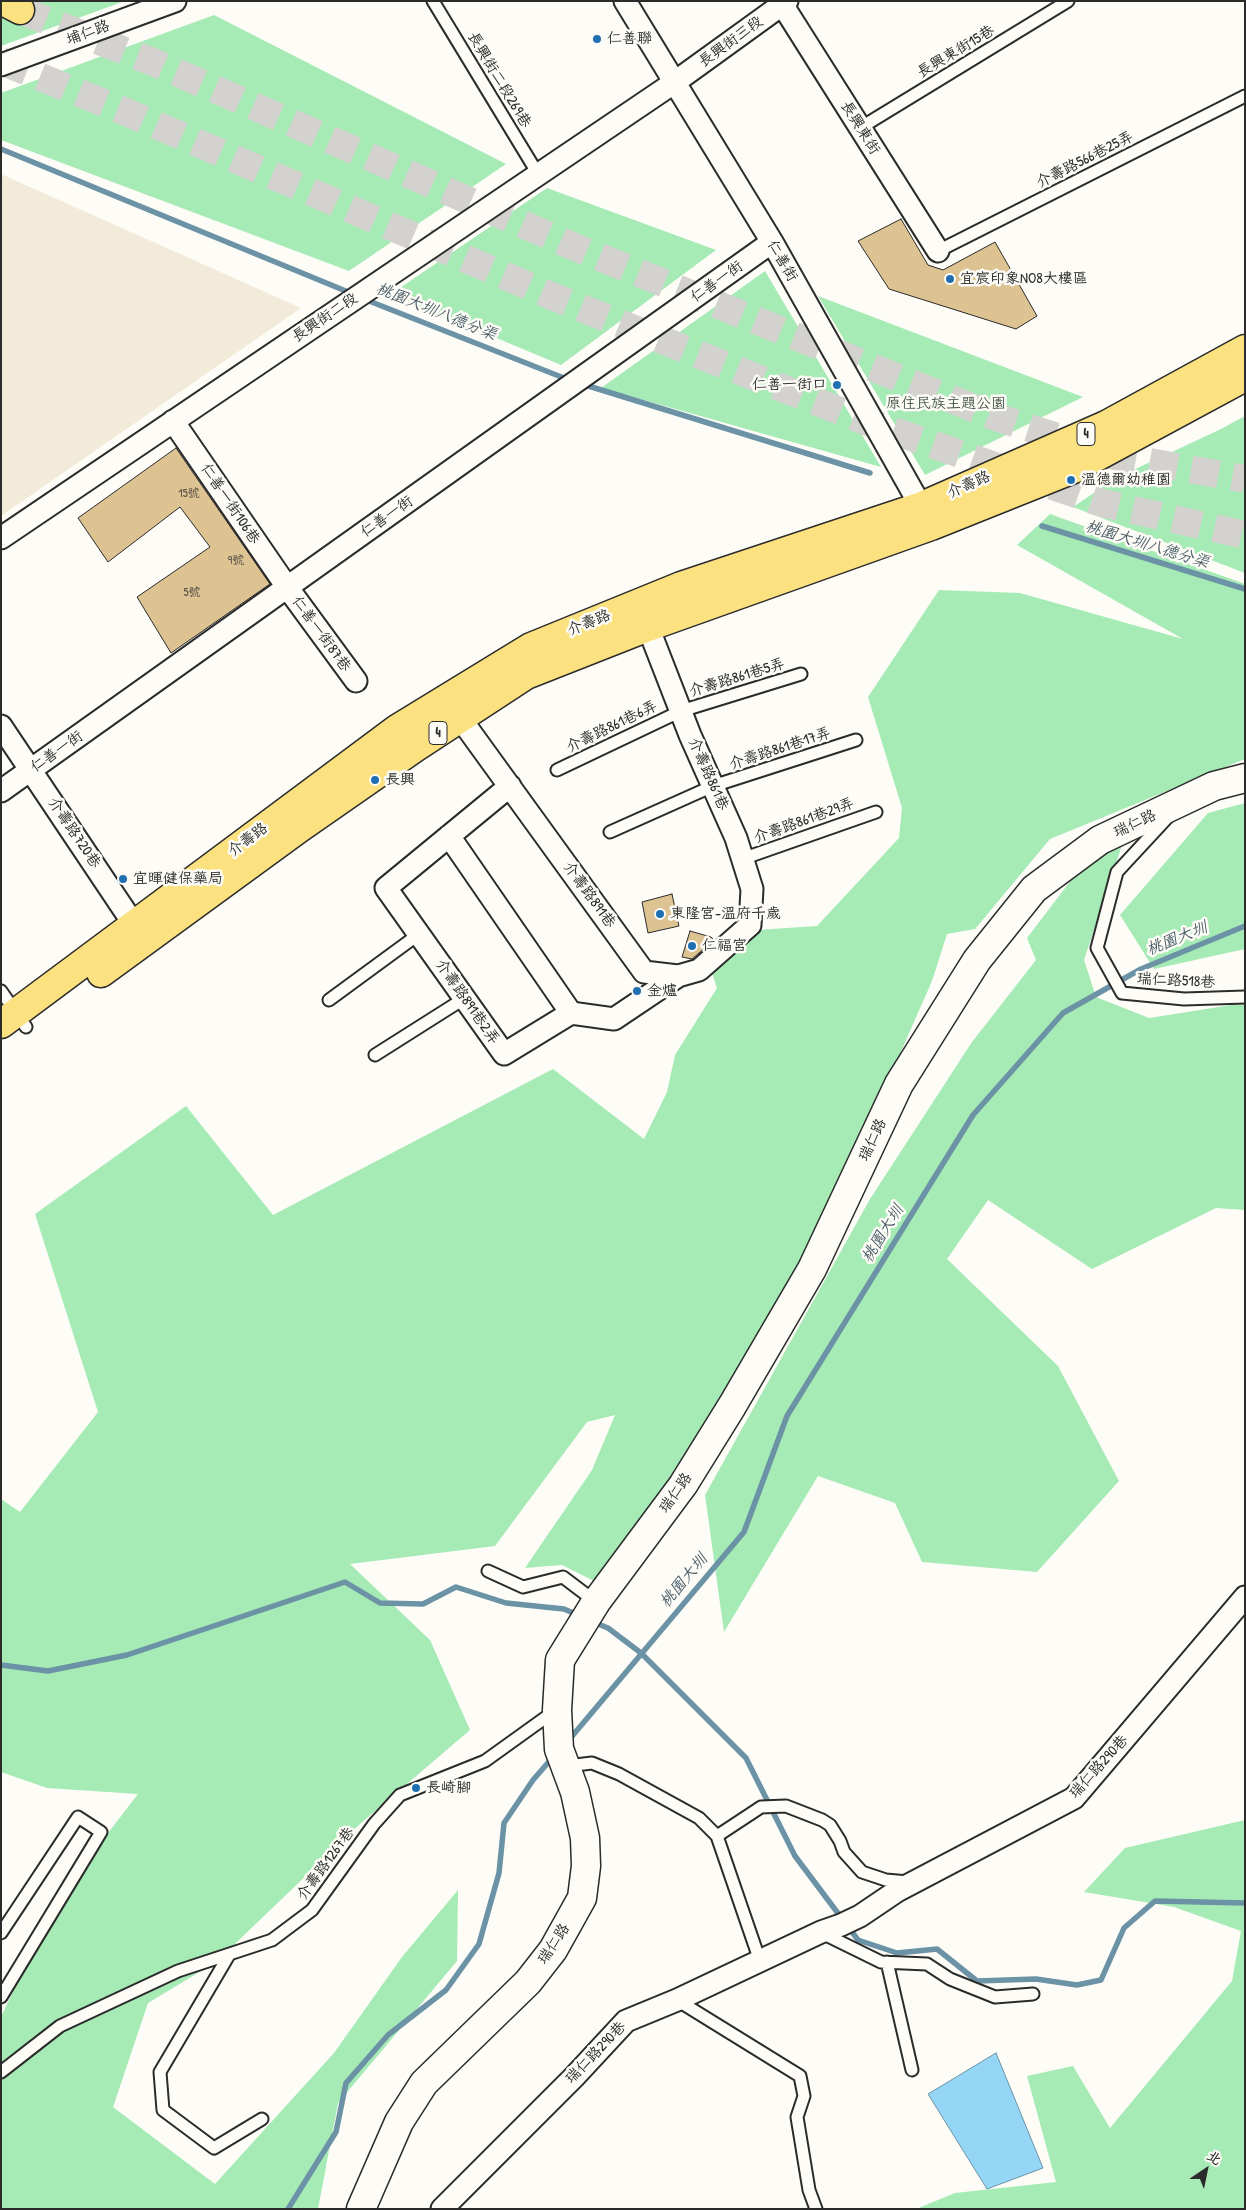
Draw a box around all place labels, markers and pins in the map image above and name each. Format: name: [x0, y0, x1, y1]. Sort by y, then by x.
place label: 仁善聯: [607, 30, 652, 48]
marker: 仁善聯: [591, 33, 603, 45]
place label: 宜宸印象NO8大樓區: [960, 270, 1088, 288]
marker: 宜宸印象NO8大樓區: [944, 273, 956, 285]
place label: 仁善一街口: [752, 376, 827, 394]
marker: 仁善一街口: [831, 379, 843, 391]
place label: 溫德爾幼稚園: [1081, 471, 1171, 489]
marker: 溫德爾幼稚園: [1065, 474, 1077, 486]
place label: 長興: [385, 771, 415, 789]
marker: 長興: [369, 774, 381, 786]
place label: 宜暉健保藥局: [133, 870, 223, 888]
marker: 宜暉健保藥局: [117, 873, 129, 885]
place label: 東隆宮-溫府千歲: [670, 905, 781, 923]
marker: 東隆宮-溫府千歲: [654, 908, 666, 920]
place label: 仁福宮: [702, 937, 747, 955]
marker: 仁福宮: [686, 940, 698, 952]
place label: 金爐: [647, 982, 677, 1000]
marker: 金爐: [631, 985, 643, 997]
place label: 長崎腳: [426, 1779, 471, 1797]
marker: 長崎腳: [410, 1782, 422, 1794]

